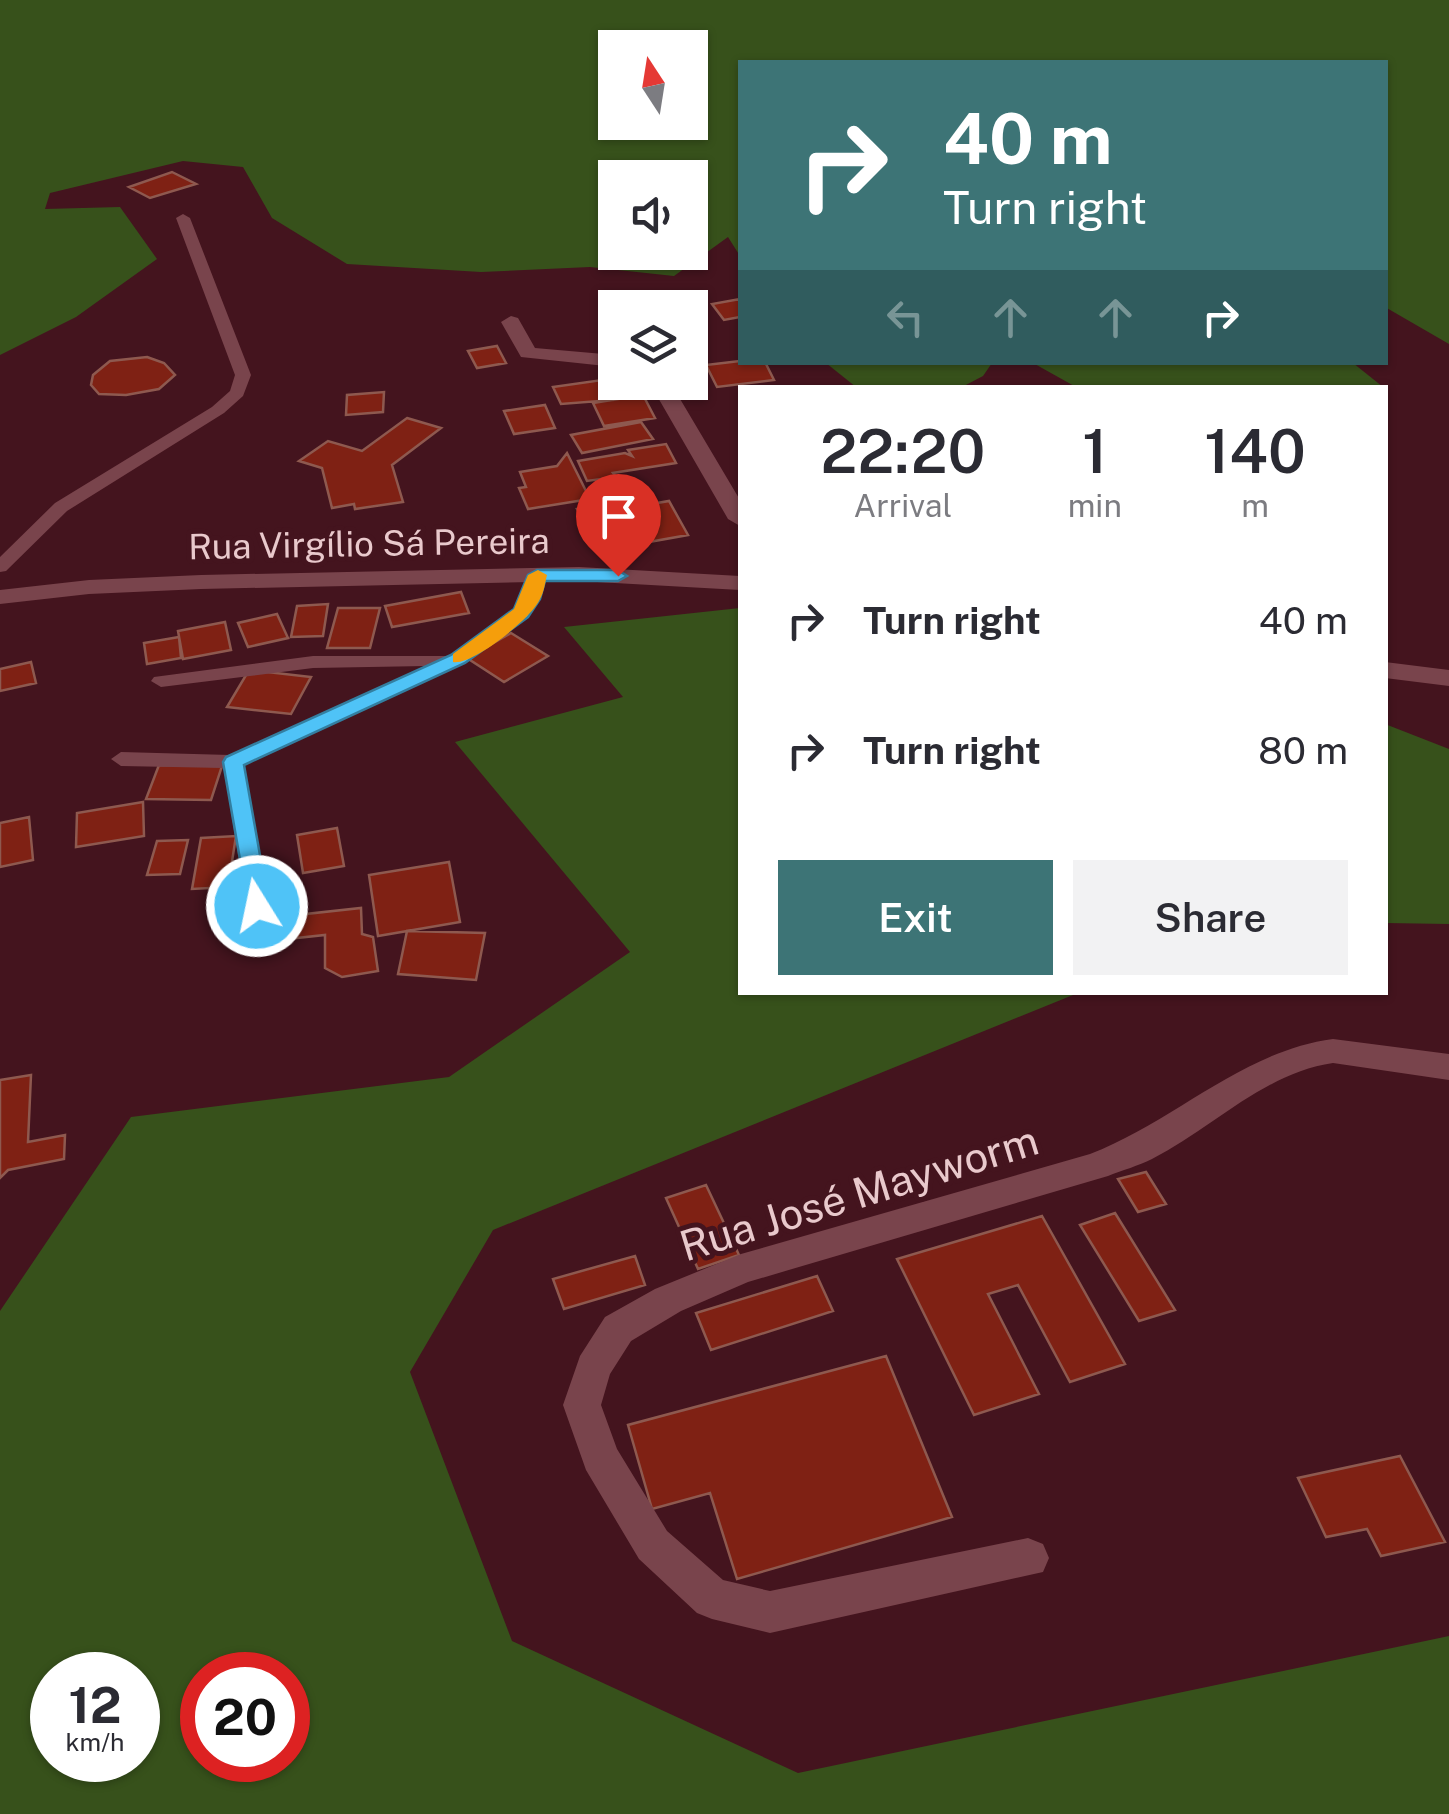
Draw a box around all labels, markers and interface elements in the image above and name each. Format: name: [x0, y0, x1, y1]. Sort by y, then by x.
north arrow: [598, 30, 708, 140]
map controls: [598, 30, 708, 400]
text: 40 m: [943, 97, 1113, 180]
icon: right: [778, 100, 908, 230]
button: sound: [598, 160, 708, 270]
text: Turn right: [943, 181, 1147, 234]
button: layers: [598, 290, 708, 400]
icon: left: [878, 290, 933, 345]
icon: ahead: [983, 290, 1038, 345]
icon: ahead: [1088, 290, 1143, 345]
icon: right: [1193, 290, 1248, 345]
text: 22:20: [820, 416, 985, 487]
text: 1: [1082, 416, 1107, 487]
text: 140: [1204, 416, 1306, 487]
pin: [576, 474, 661, 577]
text: Arrival: [853, 487, 952, 524]
text: min: [1068, 487, 1122, 524]
text: m: [1241, 487, 1269, 524]
icon: arrive: [591, 489, 646, 544]
street label: Rua Virgílio Sá Pereira: [188, 520, 550, 567]
icon: right: [778, 593, 833, 648]
text: Turn right: [863, 598, 1041, 643]
text: 40 m: [1259, 598, 1348, 643]
icon: right: [778, 723, 833, 778]
text: Turn right: [863, 728, 1041, 773]
text: 80 m: [1258, 728, 1348, 773]
position arrow: [205, 854, 309, 958]
button: Exit: [778, 860, 1053, 975]
button: Share: [1073, 860, 1348, 975]
street label: Rua José Mayworm: [674, 1115, 1044, 1270]
speed limit sign: 20: [180, 1652, 310, 1782]
text: 12: [68, 1675, 122, 1734]
text: km/h: [66, 1727, 124, 1757]

